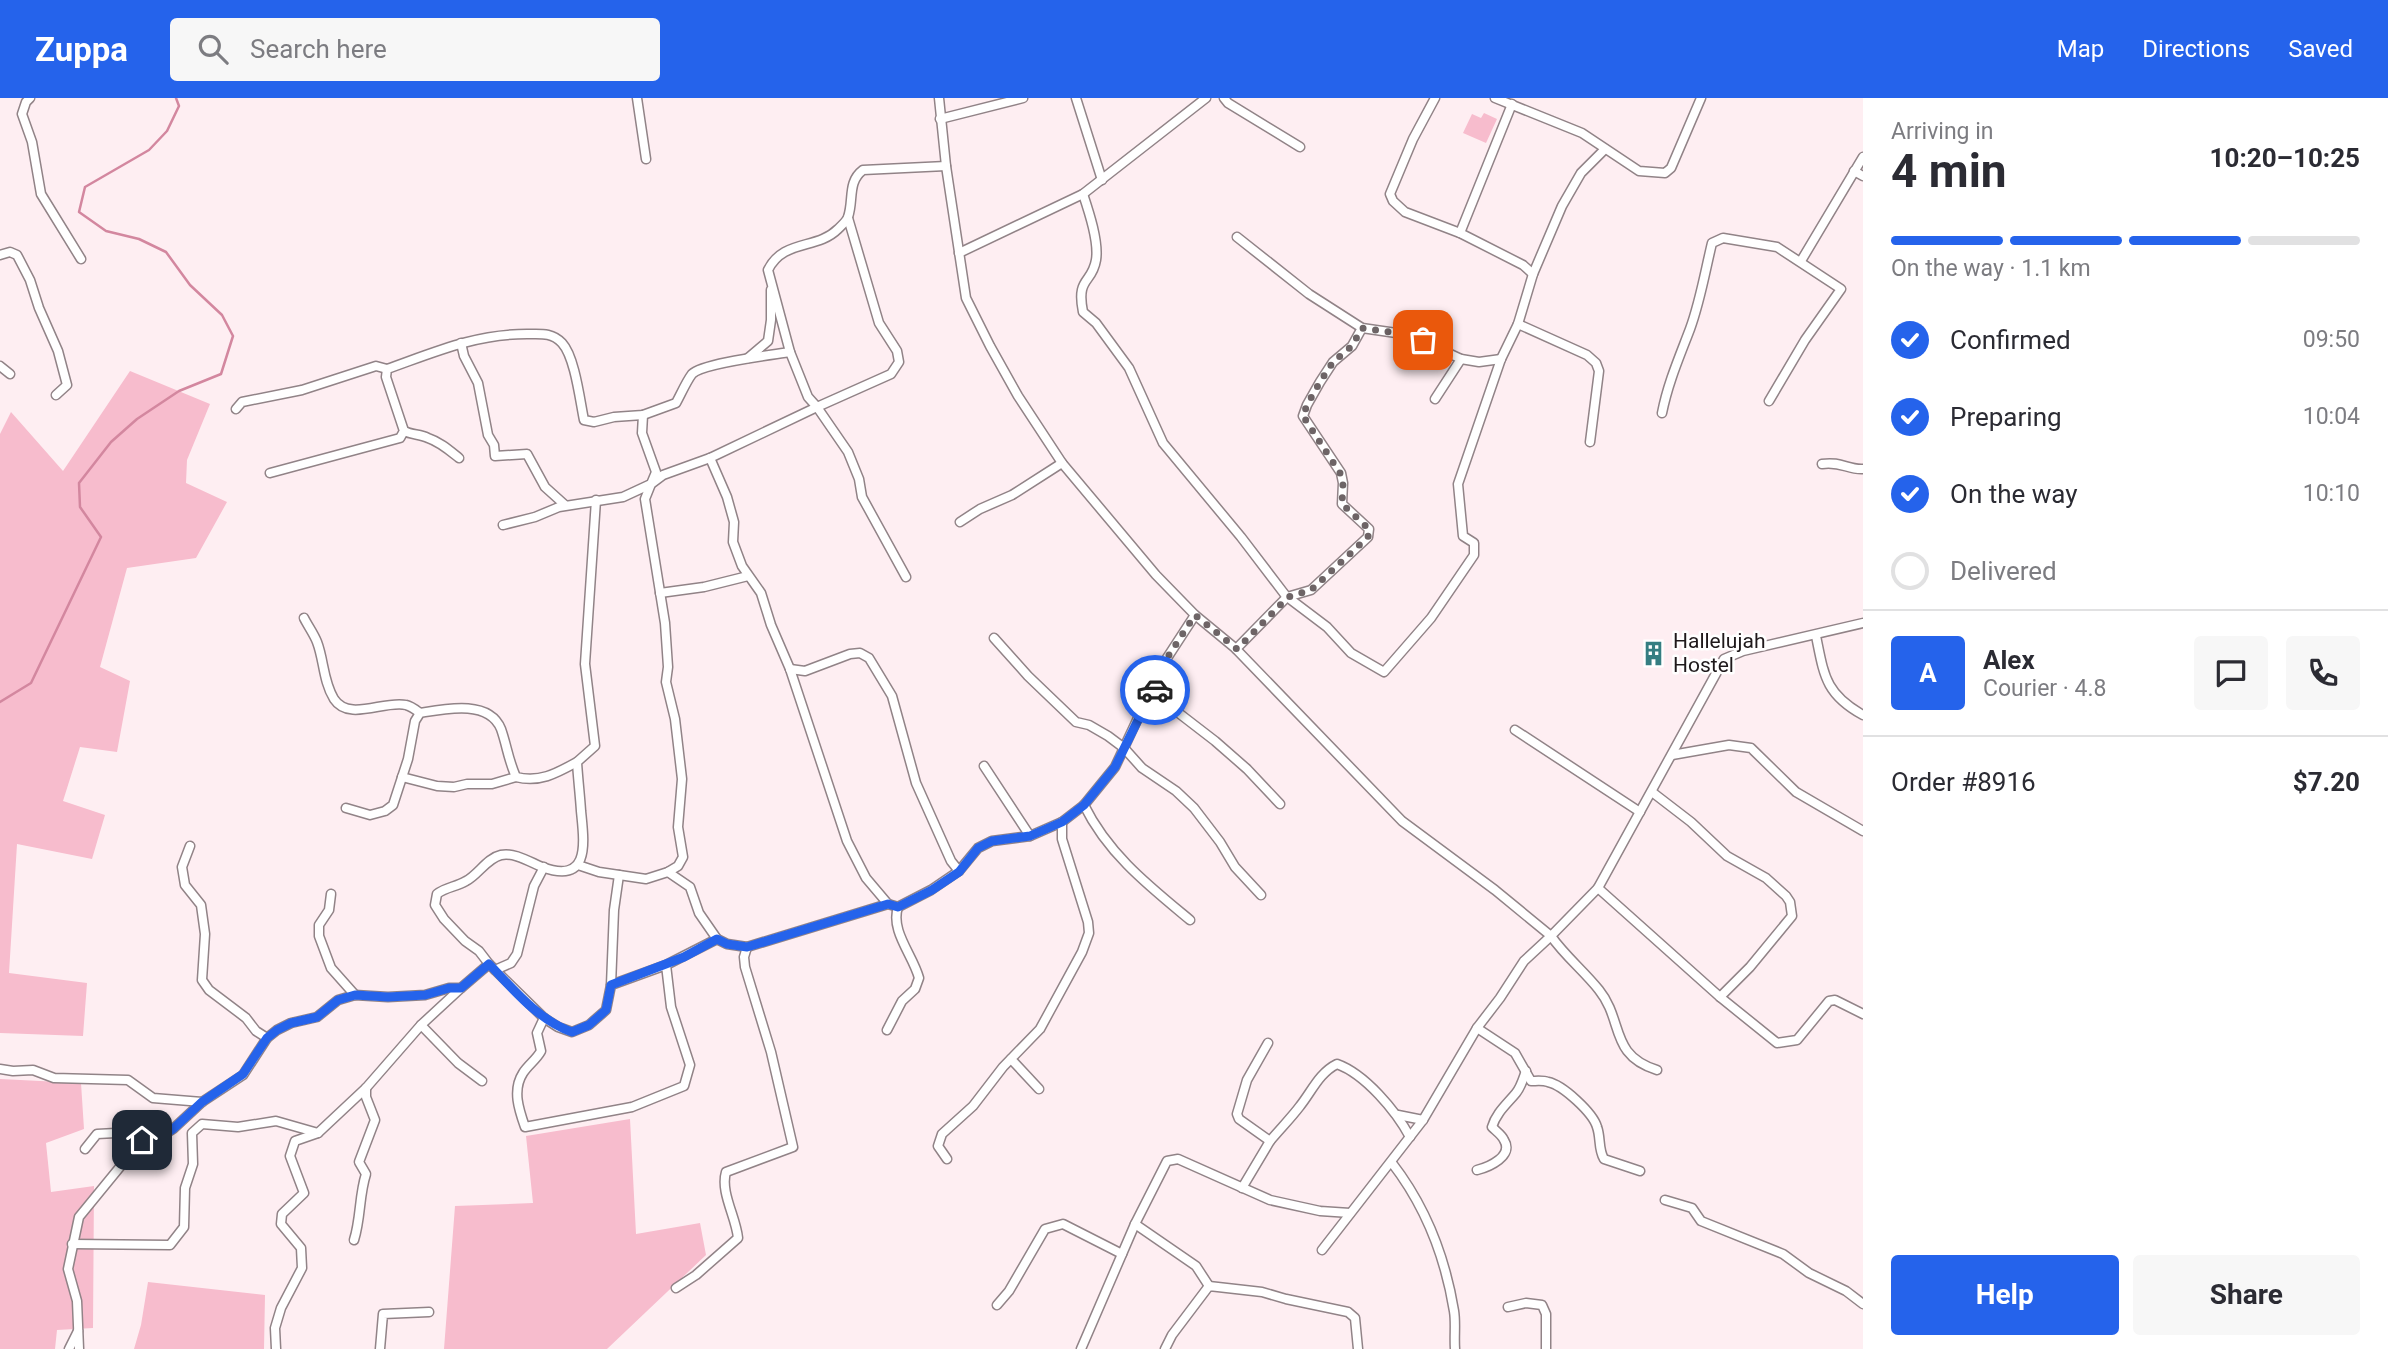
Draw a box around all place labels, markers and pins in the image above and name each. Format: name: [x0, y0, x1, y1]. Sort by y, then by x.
pin: [1393, 310, 1453, 370]
place label: Hallelujah Hostel: [1673, 629, 1765, 677]
building icon: Hallelujah Hostel: [1639, 639, 1667, 667]
pin: [112, 1110, 172, 1170]

